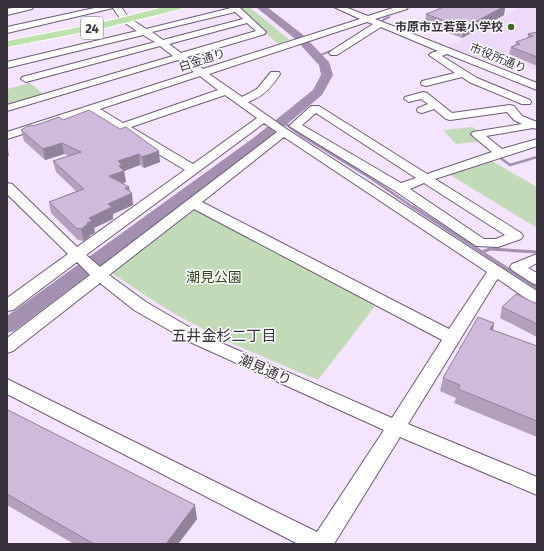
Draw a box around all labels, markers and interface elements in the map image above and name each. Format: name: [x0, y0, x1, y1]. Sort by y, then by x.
road number: 24: [81, 17, 103, 39]
place label: 市原市立若葉小学校: [395, 20, 503, 34]
marker: 市原市立若葉小学校: [506, 22, 516, 32]
street label: 市役所通り: [468, 40, 528, 76]
street label: 白金通り: [177, 46, 227, 74]
park label: 潮見公園: [186, 269, 242, 286]
district label: 五井金杉二丁目: [171, 327, 277, 345]
street label: 潮見通り: [236, 351, 294, 389]

